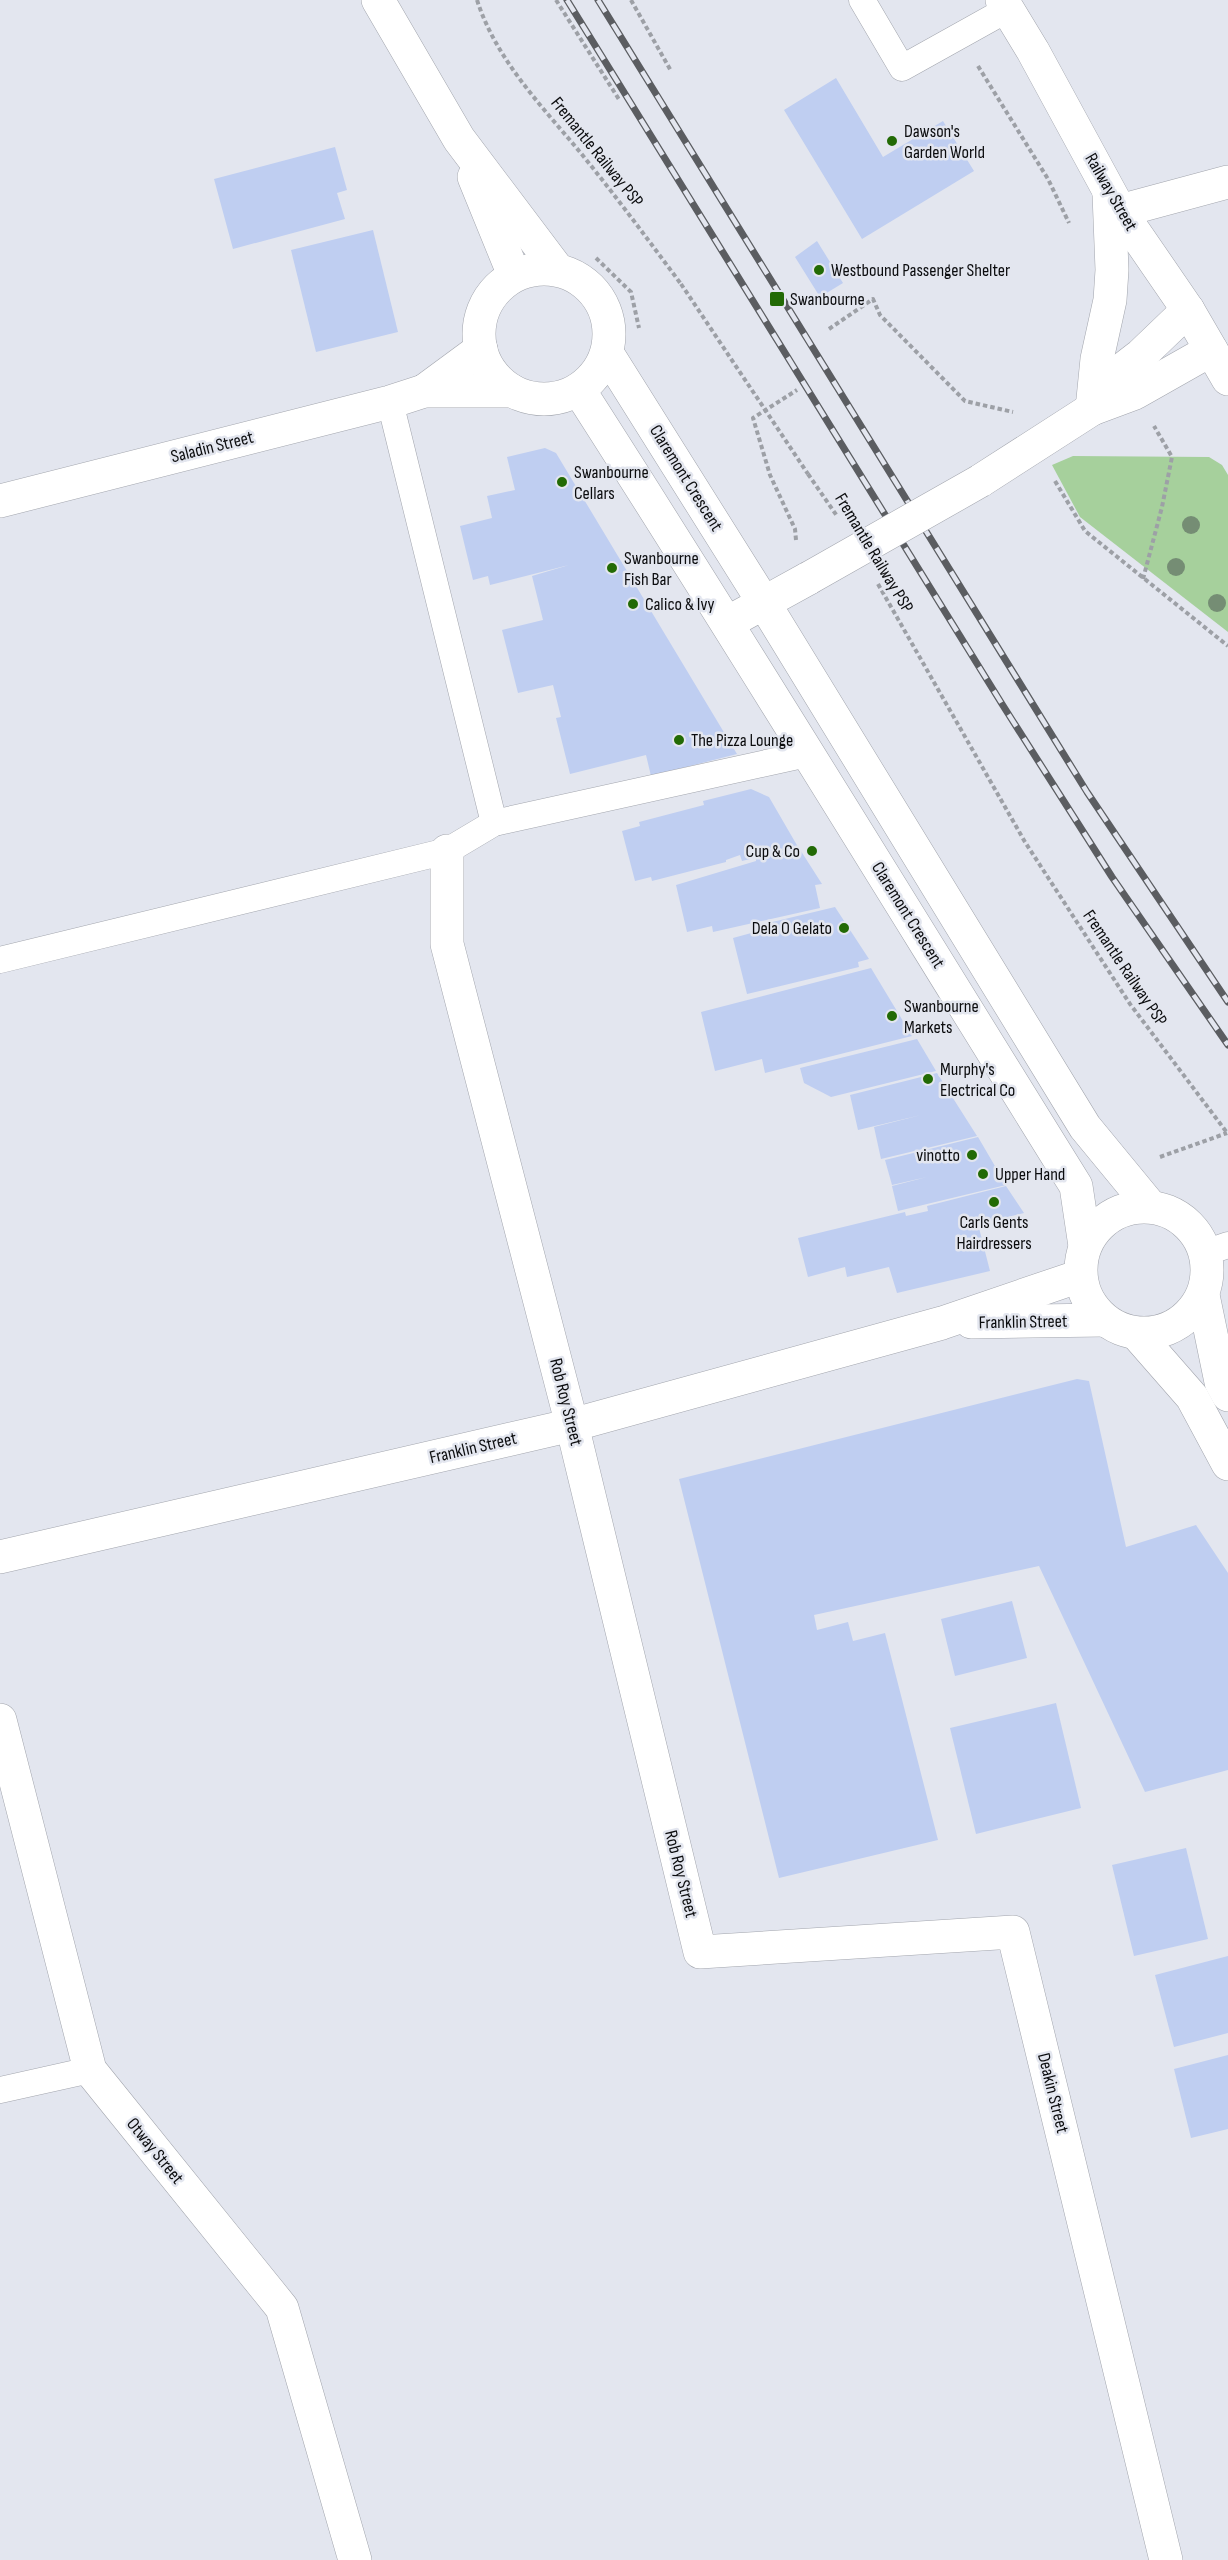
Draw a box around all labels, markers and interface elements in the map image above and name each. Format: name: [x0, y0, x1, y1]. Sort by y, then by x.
street label: Fremantle Railway PSP: [546, 93, 648, 211]
place label: Dawson's Garden World: [904, 121, 985, 163]
marker: Dawson's Garden World: [885, 134, 899, 148]
street label: Railway Street: [1080, 149, 1142, 235]
place label: Westbound Passenger Shelter: [831, 260, 1010, 281]
marker: Westbound Passenger Shelter: [812, 263, 826, 277]
place label: Swanbourne: [790, 289, 865, 310]
marker: Swanbourne: [768, 290, 786, 308]
street label: Claremont Crescent: [645, 421, 727, 535]
street label: Saladin Street: [169, 426, 256, 467]
place label: Swanbourne Cellars: [574, 462, 649, 504]
marker: Swanbourne Cellars: [555, 475, 569, 489]
street label: Fremantle Railway PSP: [830, 490, 918, 617]
place label: Swanbourne Fish Bar: [624, 548, 699, 590]
marker: Swanbourne Fish Bar: [605, 561, 619, 575]
place label: Calico & Ivy: [645, 594, 714, 615]
marker: Calico & Ivy: [626, 597, 640, 611]
place label: The Pizza Lounge: [691, 730, 793, 751]
marker: The Pizza Lounge: [672, 733, 686, 747]
place label: Cup & Co: [746, 841, 800, 862]
marker: Cup & Co: [805, 844, 819, 858]
street label: Claremont Crescent: [867, 858, 949, 972]
street label: Fremantle Railway PSP: [1078, 906, 1172, 1030]
place label: Dela O Gelato: [752, 918, 832, 939]
marker: Dela O Gelato: [837, 921, 851, 935]
place label: Swanbourne Markets: [904, 996, 979, 1038]
marker: Swanbourne Markets: [885, 1009, 899, 1023]
place label: Murphy's Electrical Co: [940, 1059, 1015, 1101]
marker: Murphy's Electrical Co: [921, 1072, 935, 1086]
place label: vinotto: [916, 1145, 960, 1166]
marker: vinotto: [965, 1148, 979, 1162]
place label: Upper Hand: [995, 1164, 1065, 1185]
marker: Upper Hand: [976, 1167, 990, 1181]
marker: Carls Gents Hairdressers: [987, 1195, 1001, 1209]
place label: Carls Gents Hairdressers: [956, 1212, 1032, 1254]
street label: Franklin Street: [978, 1311, 1068, 1333]
street label: Rob Roy Street: [545, 1356, 587, 1448]
street label: Franklin Street: [427, 1428, 519, 1468]
street label: Rob Roy Street: [660, 1828, 702, 1920]
street label: Deakin Street: [1033, 2051, 1073, 2136]
street label: Otway Street: [122, 2114, 188, 2189]

